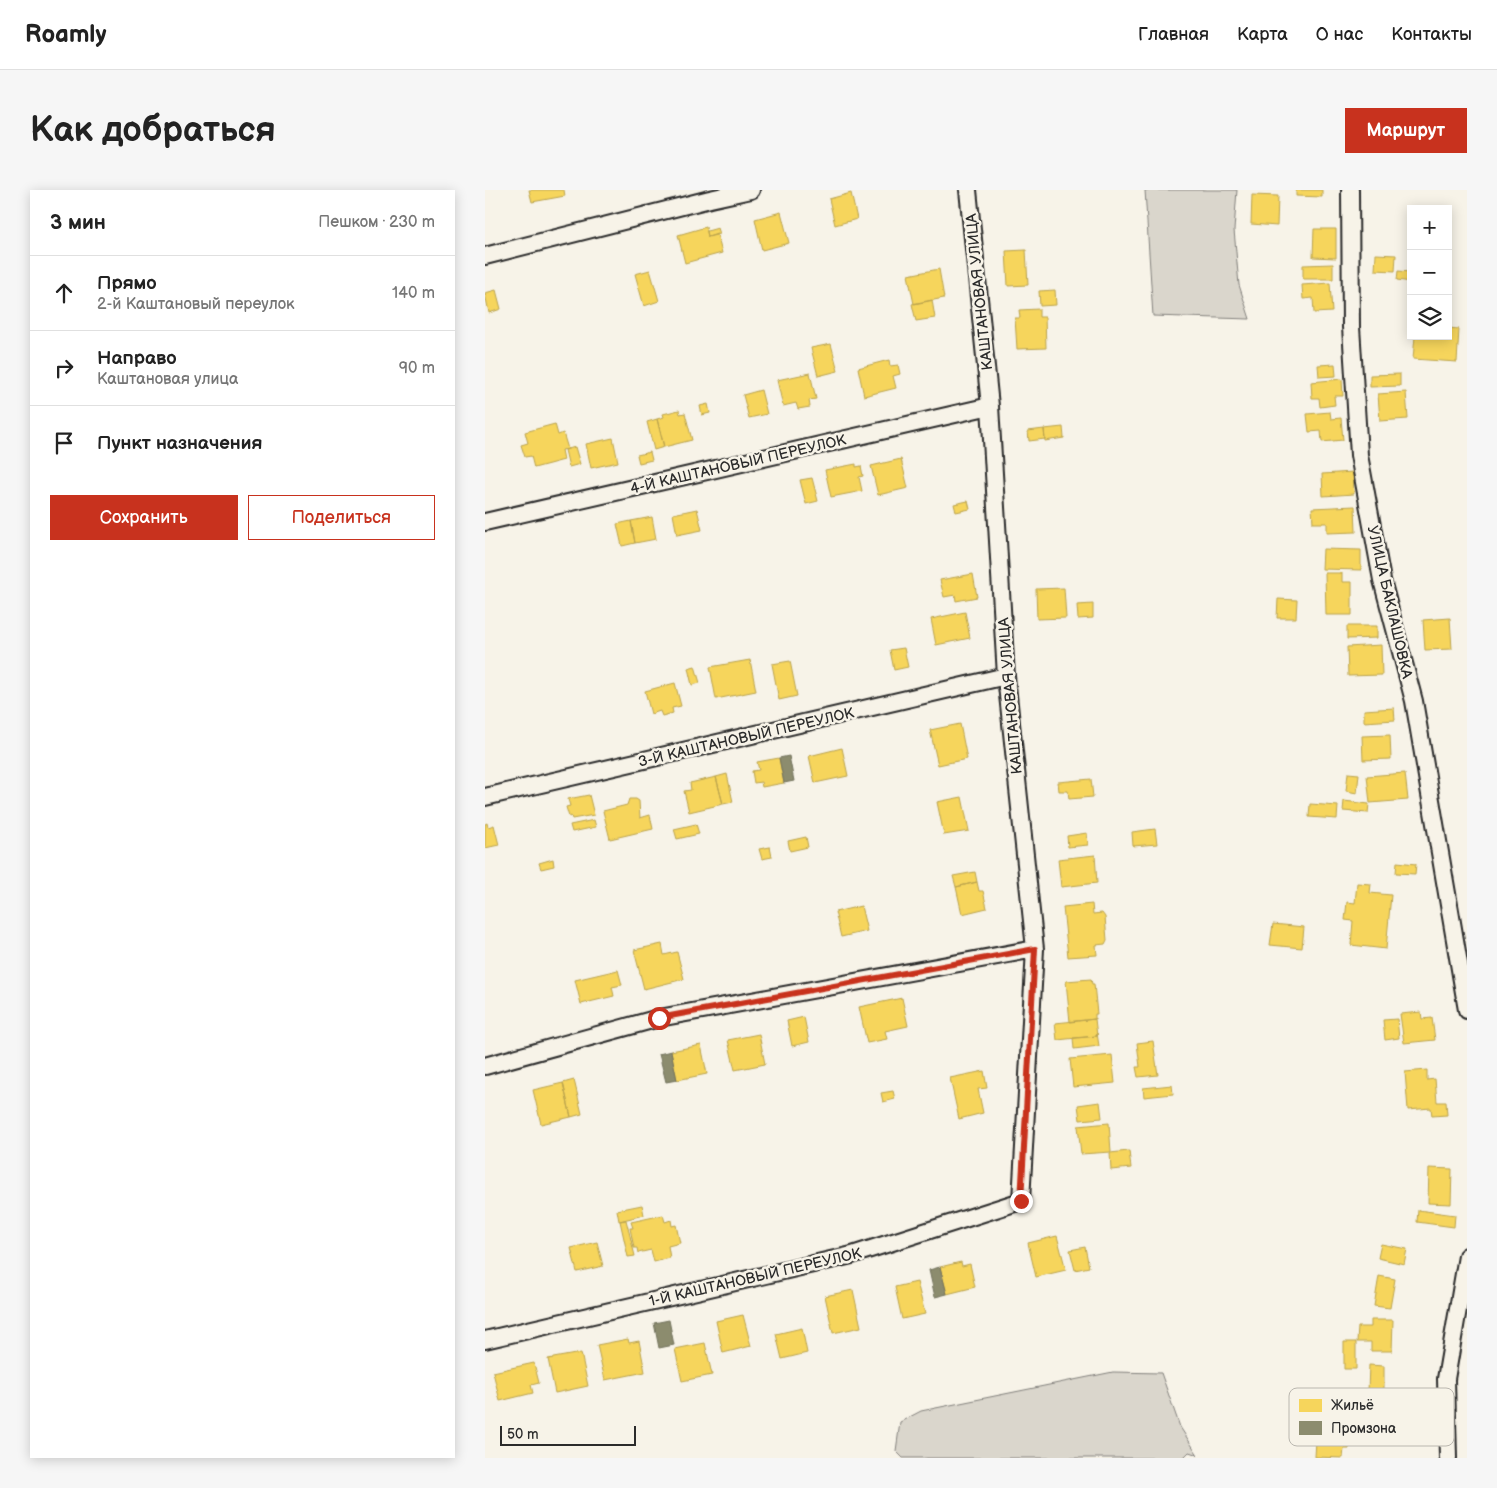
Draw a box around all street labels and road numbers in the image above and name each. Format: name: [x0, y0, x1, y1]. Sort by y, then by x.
street label: КАШТАНОВАЯ УЛИЦА: [962, 212, 997, 371]
street label: 4-Й КАШТАНОВЫЙ ПЕРЕУЛОК: [628, 430, 848, 499]
street label: УЛИЦА БАКЛАШОВКА: [1363, 524, 1417, 681]
street label: КАШТАНОВАЯ УЛИЦА: [994, 616, 1027, 775]
street label: 3-Й КАШТАНОВЫЙ ПЕРЕУЛОК: [636, 703, 856, 772]
street label: 1-Й КАШТАНОВЫЙ ПЕРЕУЛОК: [647, 1244, 864, 1311]

